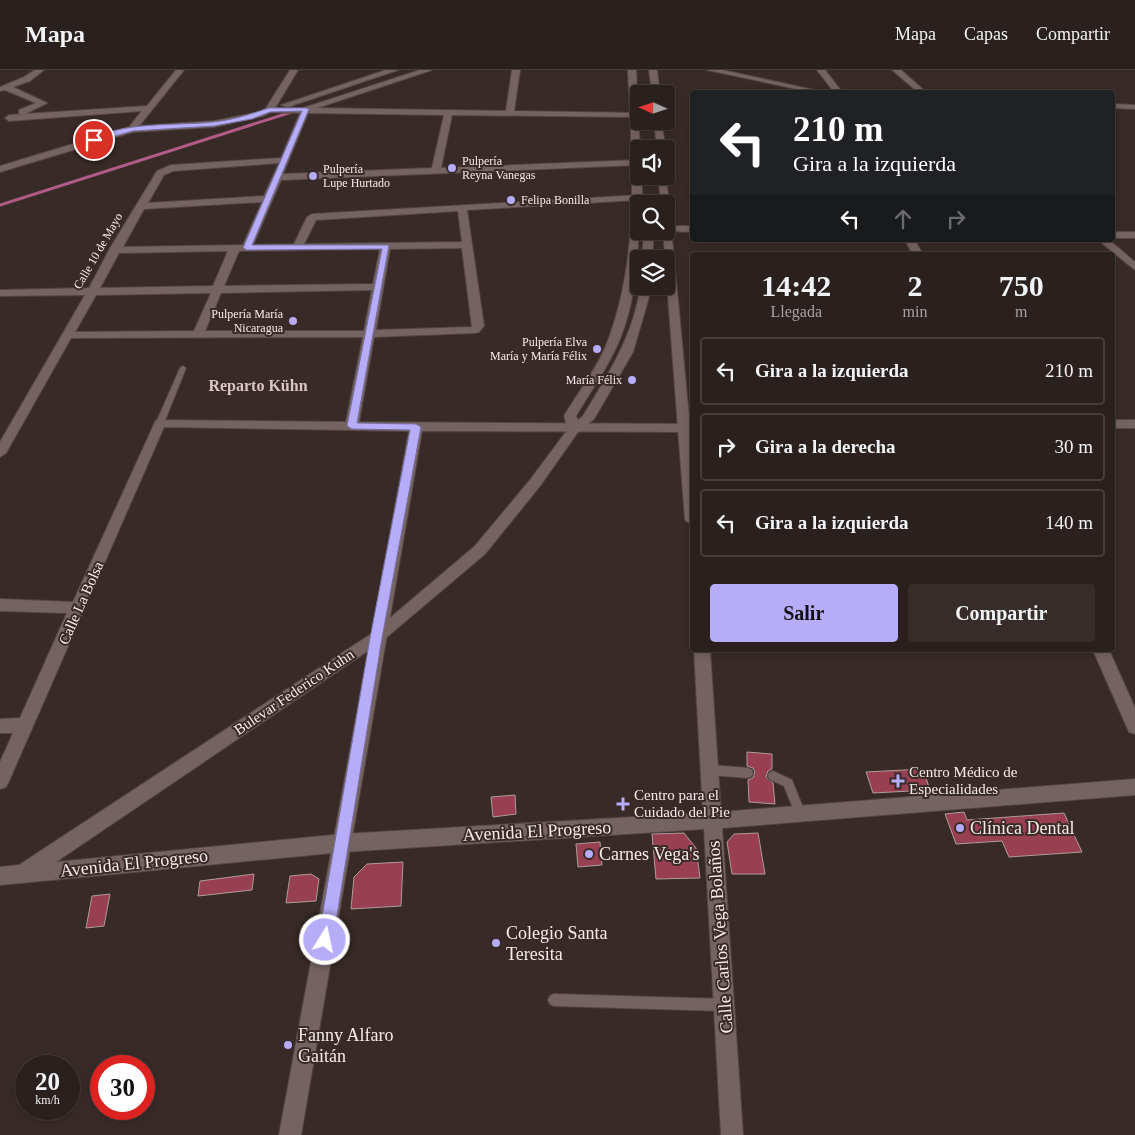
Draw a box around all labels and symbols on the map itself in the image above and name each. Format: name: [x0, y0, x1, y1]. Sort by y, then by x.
north arrow: [630, 85, 675, 130]
pin: [73, 119, 115, 161]
place label: Pulpería Reyna Vanegas: [462, 154, 536, 182]
place label: Pulpería Lupe Hurtado: [323, 162, 390, 190]
marker: Pulpería Reyna Vanegas: [446, 162, 458, 174]
marker: Pulpería Lupe Hurtado: [307, 170, 319, 182]
place label: Felipa Bonilla: [521, 193, 590, 207]
marker: Felipa Bonilla: [505, 194, 517, 206]
street label: Calle 10 de Mayo: [71, 210, 125, 292]
place label: Pulpería María Nicaragua: [211, 307, 284, 335]
marker: Pulpería María Nicaragua: [287, 315, 299, 327]
place label: Pulpería Elva María y María Félix: [490, 335, 588, 363]
marker: Pulpería Elva María y María Félix: [591, 343, 603, 355]
place label: María Félix: [566, 373, 622, 387]
marker: María Félix: [626, 374, 638, 386]
district label: Reparto Kühn: [208, 377, 308, 395]
street label: Calle La Bolsa: [56, 559, 107, 647]
street label: Bulevar Federico Kuhn: [231, 646, 357, 738]
place label: Centro Médico de Especialidades: [909, 764, 1018, 797]
marker: Centro Médico de Especialidades: [891, 774, 905, 788]
place label: Centro para el Cuidado del Pie: [634, 787, 730, 820]
marker: Centro para el Cuidado del Pie: [616, 797, 630, 811]
street label: Avenida El Progreso: [462, 817, 612, 845]
place label: Clínica Dental: [970, 818, 1074, 838]
marker: Clínica Dental: [954, 822, 966, 834]
street label: Calle Carlos Vega Bolaños: [703, 840, 737, 1034]
place label: Carnes Vega's: [599, 844, 699, 864]
street label: Avenida El Progreso: [59, 845, 209, 881]
marker: Carnes Vega's: [583, 848, 595, 860]
position arrow: [298, 913, 350, 965]
place label: Colegio Santa Teresita: [506, 923, 608, 964]
marker: Colegio Santa Teresita: [490, 937, 502, 949]
place label: Fanny Alfaro Gaitán: [298, 1025, 393, 1066]
marker: Fanny Alfaro Gaitán: [282, 1039, 294, 1051]
speed limit sign: 30: [90, 1055, 155, 1120]

